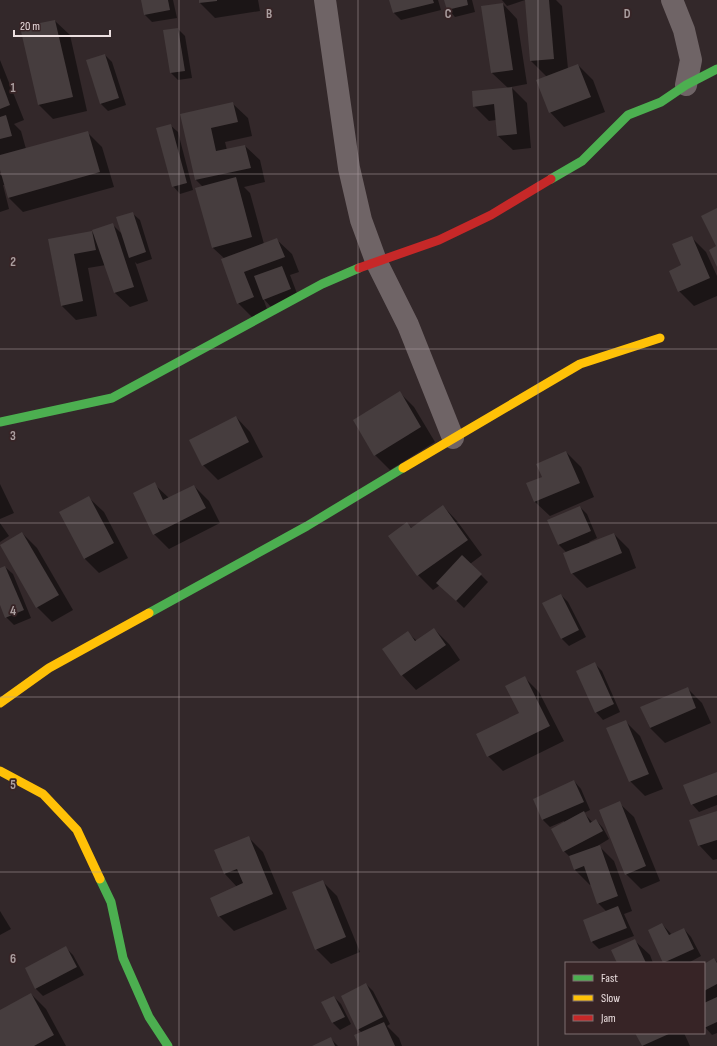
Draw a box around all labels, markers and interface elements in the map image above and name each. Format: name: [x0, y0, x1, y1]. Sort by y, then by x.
text: B: [266, 6, 272, 22]
text: C: [445, 6, 452, 22]
text: D: [624, 6, 631, 22]
scale bar: [14, 12, 110, 38]
text: 20 m: [20, 19, 40, 34]
text: 1: [10, 80, 16, 96]
text: 2: [10, 254, 16, 270]
text: 3: [10, 428, 16, 444]
text: 4: [10, 603, 16, 619]
text: 5: [10, 777, 16, 793]
text: 6: [10, 951, 16, 967]
legend: [565, 962, 705, 1034]
text: Fast: [601, 971, 618, 986]
text: Slow: [601, 991, 620, 1006]
text: Jam: [600, 1011, 616, 1026]

